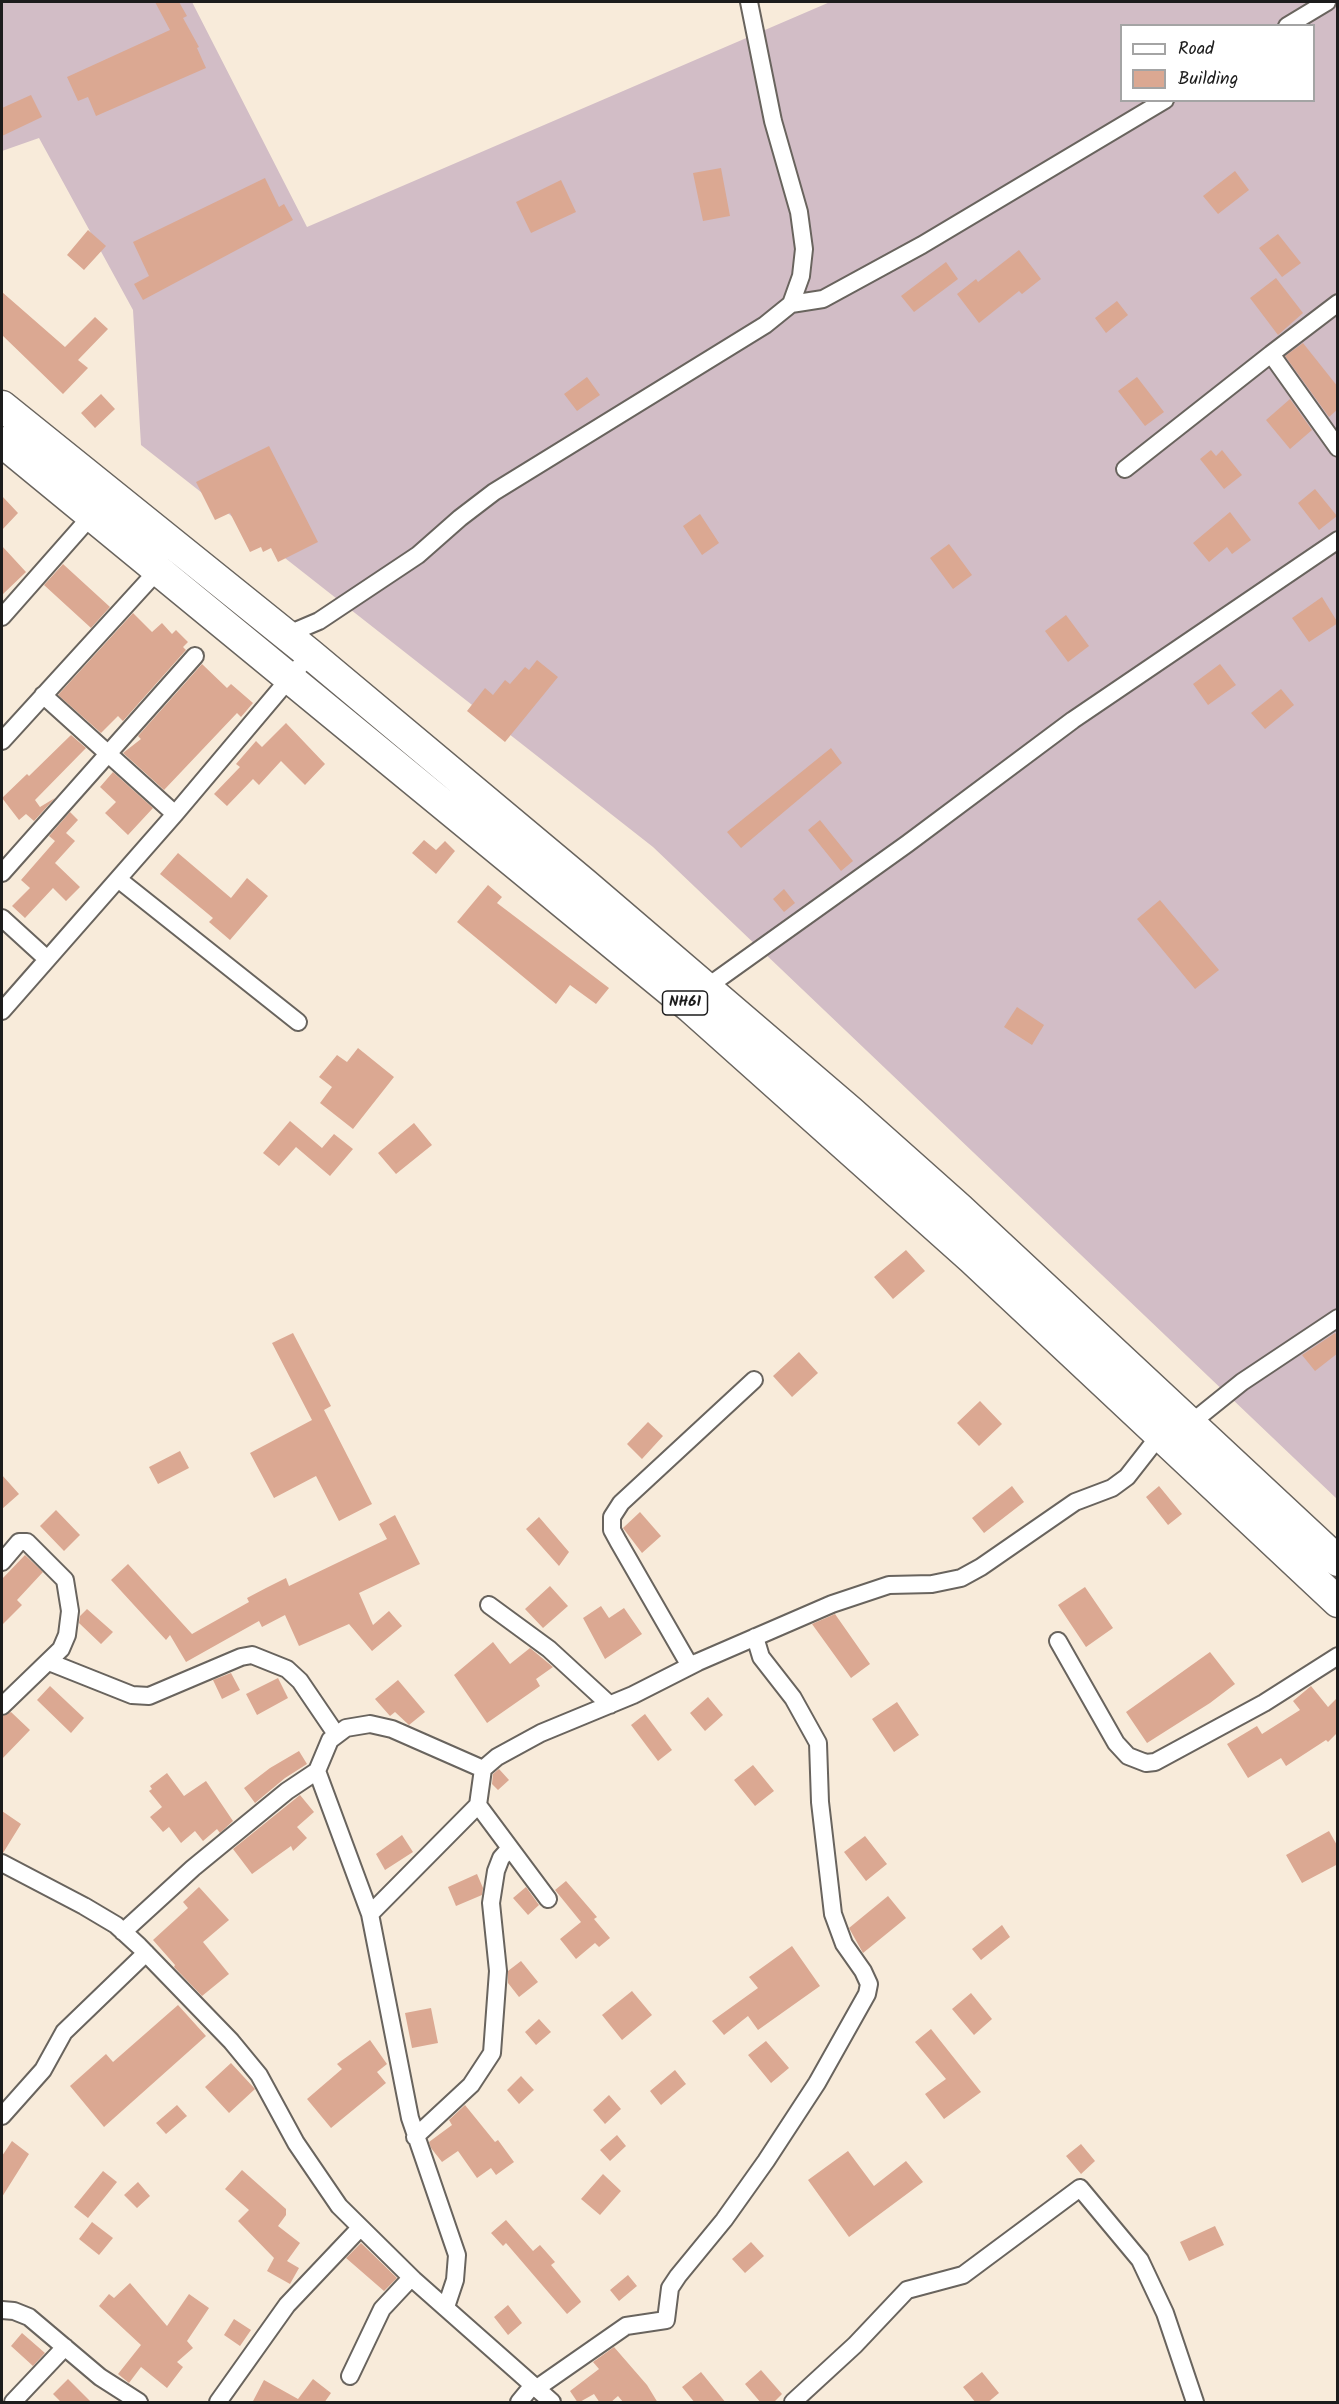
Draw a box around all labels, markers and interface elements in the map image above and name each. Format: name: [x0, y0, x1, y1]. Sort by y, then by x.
legend: [1120, 24, 1315, 102]
text: Road: [1178, 35, 1214, 64]
text: Building: [1178, 65, 1238, 94]
road number: NH61: [662, 991, 708, 1015]

